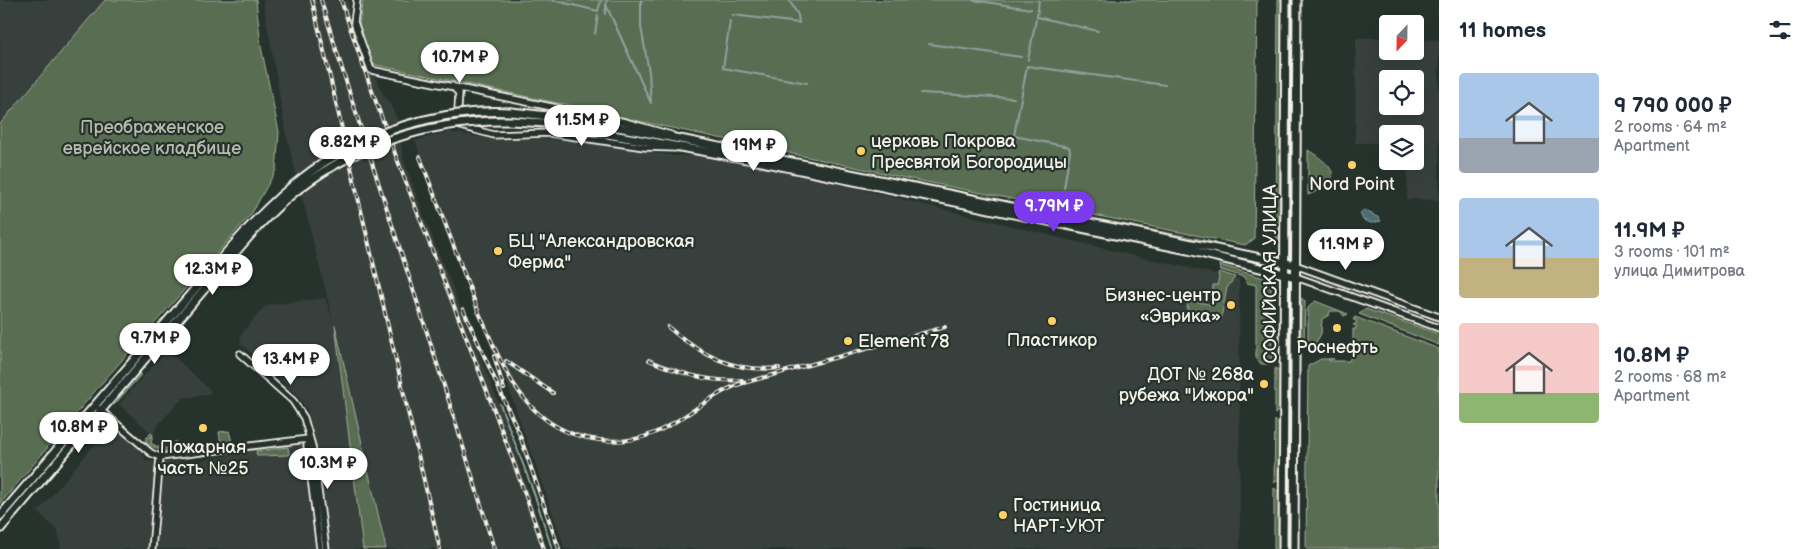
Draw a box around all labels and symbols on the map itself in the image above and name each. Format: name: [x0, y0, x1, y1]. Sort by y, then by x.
north arrow: [1379, 15, 1424, 60]
pin: 10.7M ₽: [414, 42, 506, 84]
pin: 11.5M ₽: [536, 104, 628, 147]
park label: Преображенское еврейское кладбище: [63, 117, 241, 159]
pin: 8.82M ₽: [304, 126, 396, 169]
pin: 19M ₽: [719, 130, 789, 172]
place label: церковь Покрова Пресвятой Богородицы: [871, 131, 1067, 173]
marker: церковь Покрова Пресвятой Богородицы: [855, 145, 867, 157]
marker: Nord Point: [1346, 159, 1358, 171]
place label: Nord Point: [1309, 174, 1395, 195]
street label: СОФИЙСКАЯ УЛИЦА: [1260, 184, 1281, 364]
pin: 9.79M ₽: [1008, 190, 1100, 233]
pin: 11.9M ₽: [1300, 228, 1392, 271]
place label: БЦ "Александровская Ферма": [508, 231, 695, 273]
marker: БЦ "Александровская Ферма": [492, 245, 504, 257]
pin: 12.3M ₽: [167, 254, 259, 296]
place label: Бизнес-центр «Эврика»: [1105, 285, 1221, 327]
marker: Бизнес-центр «Эврика»: [1225, 299, 1237, 311]
marker: Пластикор: [1046, 315, 1058, 327]
pin: 9.7M ₽: [114, 322, 196, 365]
marker: Роснефть: [1331, 322, 1343, 334]
place label: Пластикор: [1007, 330, 1097, 351]
place label: Element 78: [858, 331, 949, 352]
marker: Element 78: [842, 335, 854, 347]
place label: Роснефть: [1296, 337, 1378, 358]
pin: 13.4M ₽: [245, 344, 337, 386]
place label: ДОТ № 268а рубежа "Ижора": [1119, 364, 1254, 406]
marker: ДОТ № 268а рубежа "Ижора": [1258, 378, 1270, 390]
pin: 10.8M ₽: [33, 412, 125, 454]
marker: Пожарная часть №25: [197, 422, 209, 434]
place label: Пожарная часть №25: [157, 437, 249, 479]
pin: 10.3M ₽: [282, 448, 374, 490]
place label: Гостиница НАРТ-УЮТ: [1013, 495, 1105, 537]
marker: Гостиница НАРТ-УЮТ: [997, 509, 1009, 521]

